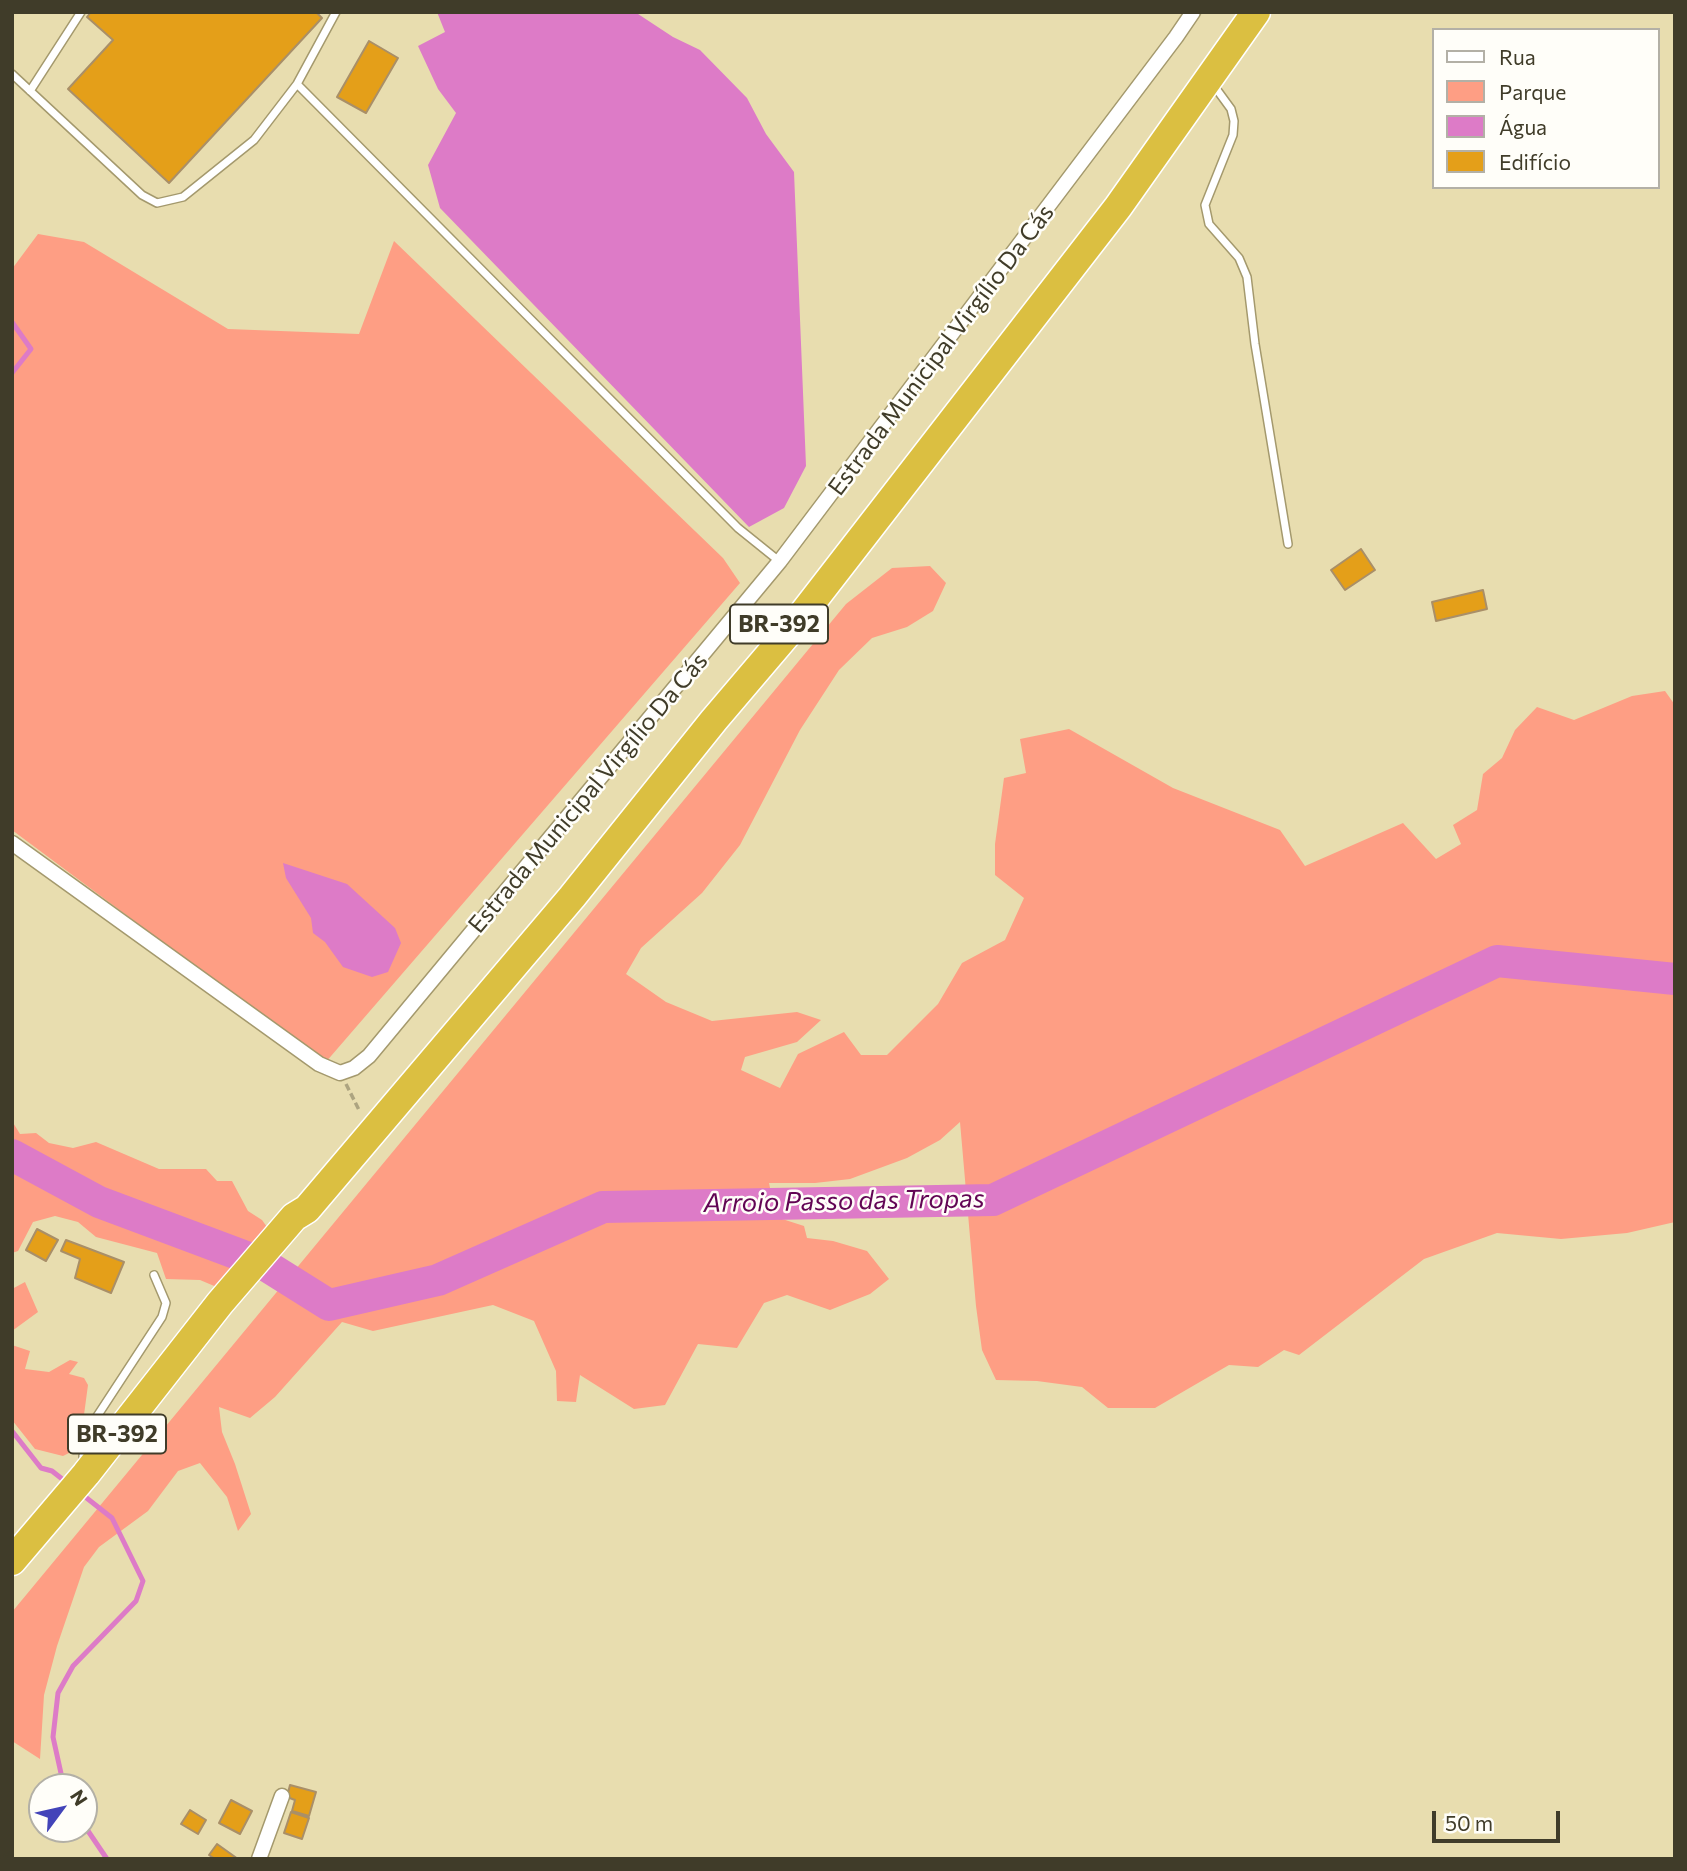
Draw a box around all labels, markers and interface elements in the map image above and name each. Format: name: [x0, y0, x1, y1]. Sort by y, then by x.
legend: [1432, 28, 1659, 189]
text: Rua: [1499, 44, 1536, 69]
text: Parque: [1499, 79, 1566, 104]
text: Água: [1499, 114, 1547, 139]
text: Edifício: [1499, 149, 1571, 174]
street label: Estrada Municipal Virgílio Da Cás: [822, 199, 1060, 501]
road number: BR-392: [730, 604, 828, 644]
street label: Estrada Municipal Virgílio Da Cás: [462, 647, 714, 939]
water label: Arroio Passo das Tropas: [703, 1183, 985, 1219]
road number: BR-392: [68, 1414, 166, 1454]
north arrow: [28, 1773, 98, 1843]
text: N: [66, 1785, 93, 1810]
scale bar: [1435, 1798, 1563, 1842]
text: 50 m: [1445, 1810, 1493, 1835]

